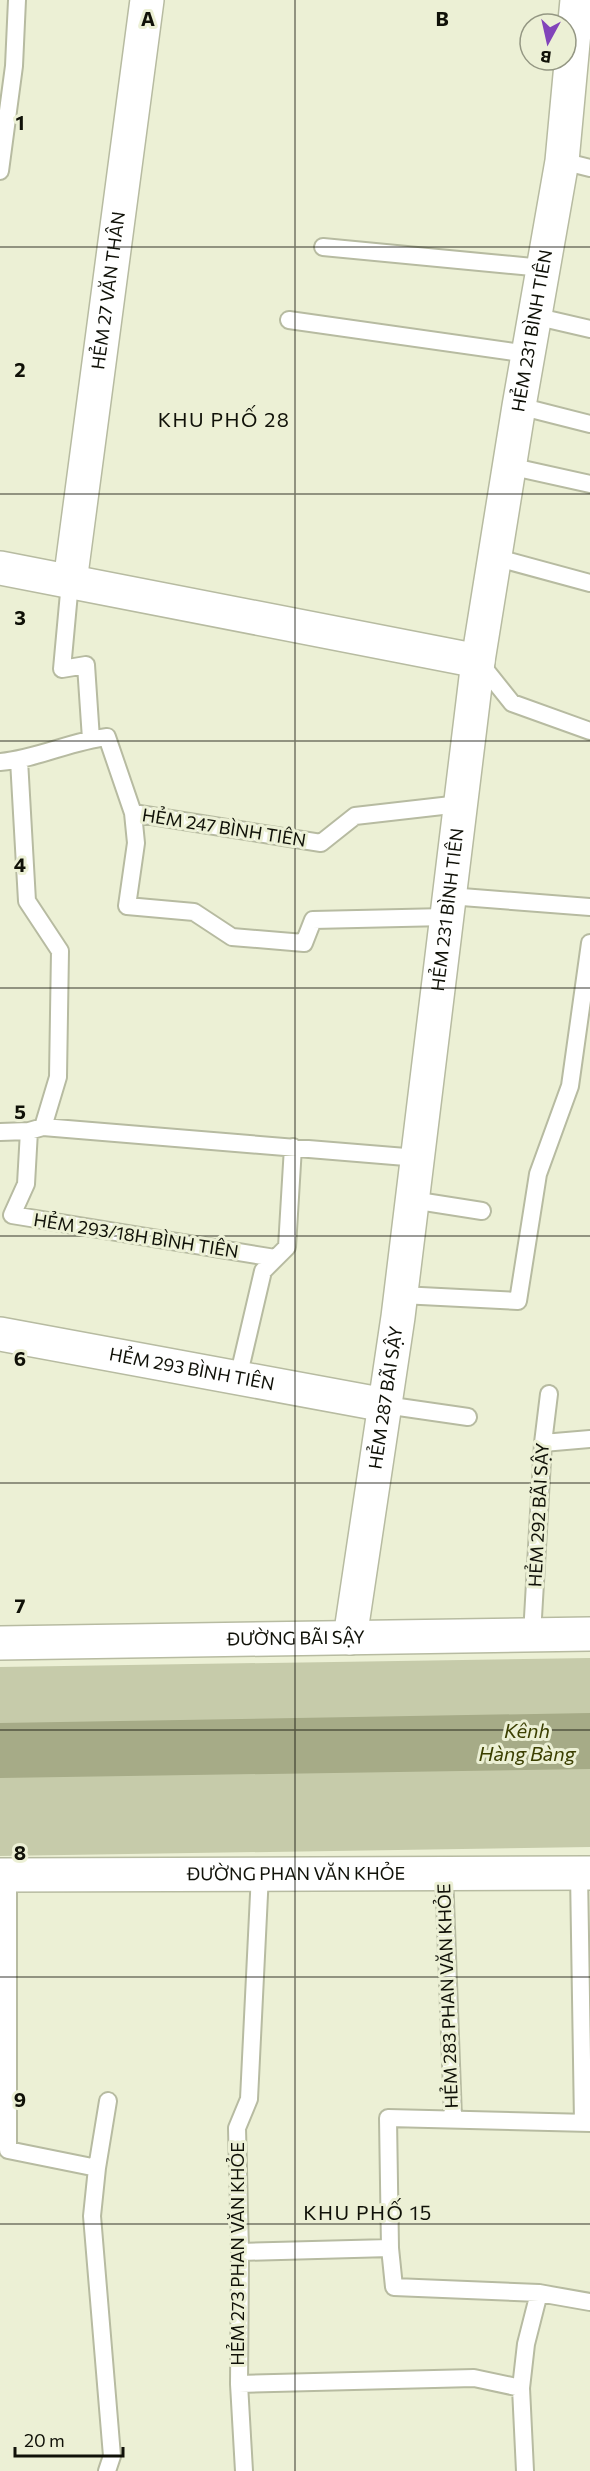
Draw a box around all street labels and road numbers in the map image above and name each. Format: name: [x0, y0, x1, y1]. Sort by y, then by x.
street label: HẺM 27 VĂN THÂN: [86, 210, 129, 371]
street label: HẺM 231 BÌNH TIÊN: [506, 248, 556, 414]
street label: HẺM 247 BÌNH TIÊN: [141, 803, 308, 851]
street label: HẺM 231 BÌNH TIÊN: [426, 827, 468, 992]
street label: HẺM 293/18H BÌNH TIÊN: [32, 1208, 240, 1262]
street label: HẺM 287 BÃI SẬY: [363, 1324, 407, 1471]
street label: HẺM 293 BÌNH TIÊN: [108, 1342, 276, 1394]
street label: HẺM 292 BÃI SẬY: [523, 1442, 553, 1588]
street label: ĐƯỜNG BÃI SẬY: [226, 1625, 365, 1650]
street label: ĐƯỜNG PHAN VĂN KHỎE: [186, 1862, 405, 1884]
street label: HẺM 283 PHAN VĂN KHỎE: [432, 1883, 462, 2109]
street label: HẺM 273 PHAN VĂN KHỎE: [226, 2142, 248, 2366]

